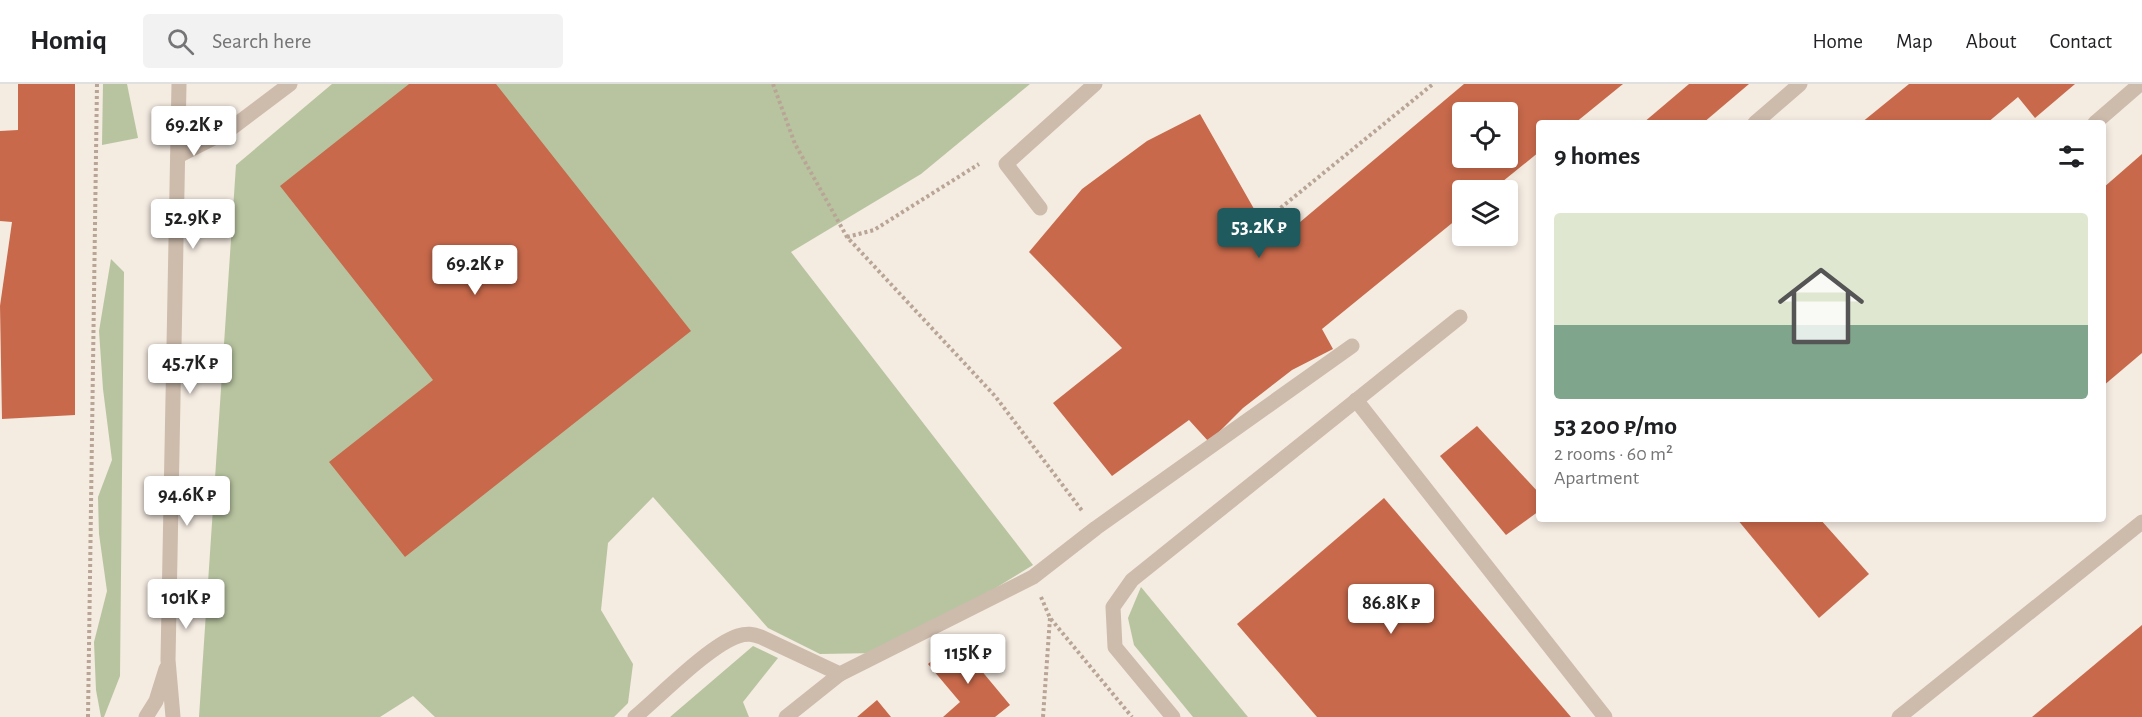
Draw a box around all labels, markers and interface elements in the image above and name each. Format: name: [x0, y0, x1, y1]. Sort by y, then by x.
search box: [143, 14, 563, 68]
icon: search: [164, 25, 197, 58]
text: Homiq: [30, 27, 107, 55]
text: Search here: [212, 30, 312, 52]
text: Home: [1812, 31, 1863, 52]
text: Map: [1896, 31, 1933, 52]
text: About: [1966, 31, 2016, 52]
text: Contact: [2049, 31, 2112, 52]
map controls: [1452, 102, 1518, 246]
button: locate: [1452, 102, 1518, 168]
pin: 69.2K ₽: [139, 106, 249, 157]
text: 69.2K ₽: [165, 115, 223, 135]
icon: filters: [2055, 140, 2088, 173]
text: 9 homes: [1554, 143, 1640, 169]
button: layers: [1452, 180, 1518, 246]
pin: 52.9K ₽: [138, 199, 248, 250]
text: 52.9K ₽: [165, 208, 221, 228]
pin: 53.2K ₽: [1204, 208, 1314, 259]
text: 53.2K ₽: [1231, 217, 1287, 237]
pin: 69.2K ₽: [420, 245, 530, 296]
icon: home: [1767, 252, 1875, 360]
text: 69.2K ₽: [446, 254, 504, 274]
pin: 45.7K ₽: [135, 344, 245, 395]
text: 45.7K ₽: [162, 353, 218, 373]
text: 53 200 ₽/mo: [1554, 413, 1677, 439]
text: 2 rooms · 60 m²: [1554, 444, 1673, 464]
text: Apartment: [1554, 468, 1639, 488]
pin: 94.6K ₽: [132, 476, 242, 527]
text: 94.6K ₽: [158, 485, 216, 505]
pin: 101K ₽: [137, 579, 235, 630]
pin: 86.8K ₽: [1336, 584, 1446, 635]
text: 101K ₽: [162, 588, 210, 608]
text: 86.8K ₽: [1362, 593, 1420, 613]
pin: 115K ₽: [919, 634, 1017, 685]
text: 115K ₽: [944, 643, 992, 663]

